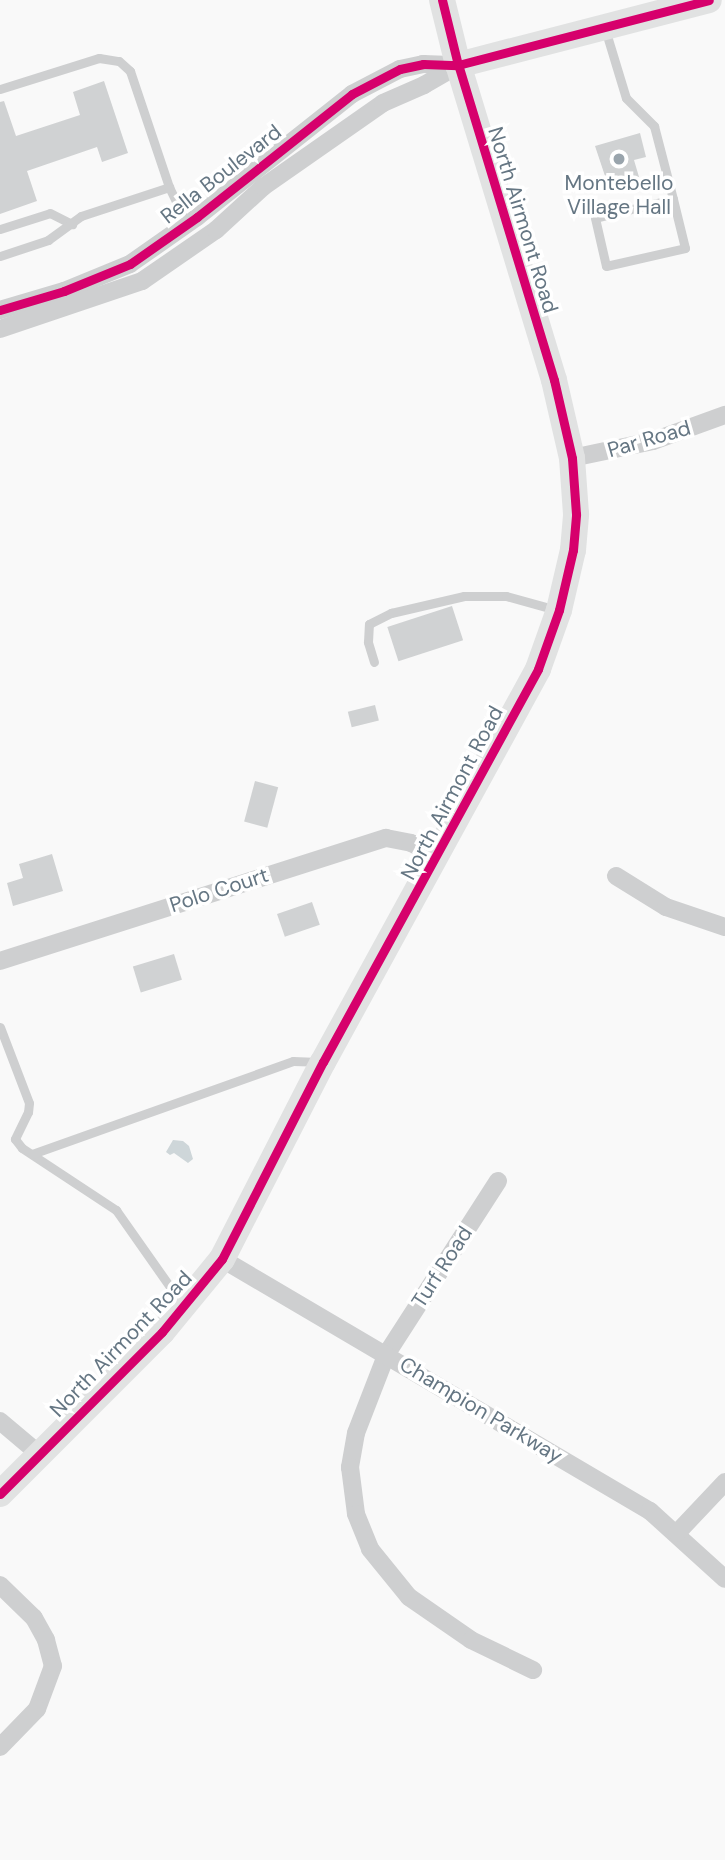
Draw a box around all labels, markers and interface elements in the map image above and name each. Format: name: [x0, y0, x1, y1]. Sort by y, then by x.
street label: Rella Boulevard: [156, 119, 286, 229]
street label: North Airmont Road: [483, 124, 563, 316]
marker: Montebello Village Hall: [611, 151, 627, 167]
place label: Montebello Village Hall: [565, 170, 673, 220]
street label: Par Road: [604, 415, 694, 463]
street label: North Airmont Road: [395, 702, 509, 884]
street label: Polo Court: [166, 862, 272, 918]
street label: Turf Road: [406, 1221, 478, 1313]
street label: North Airmont Road: [45, 1266, 197, 1422]
street label: Champion Parkway: [395, 1351, 567, 1469]

